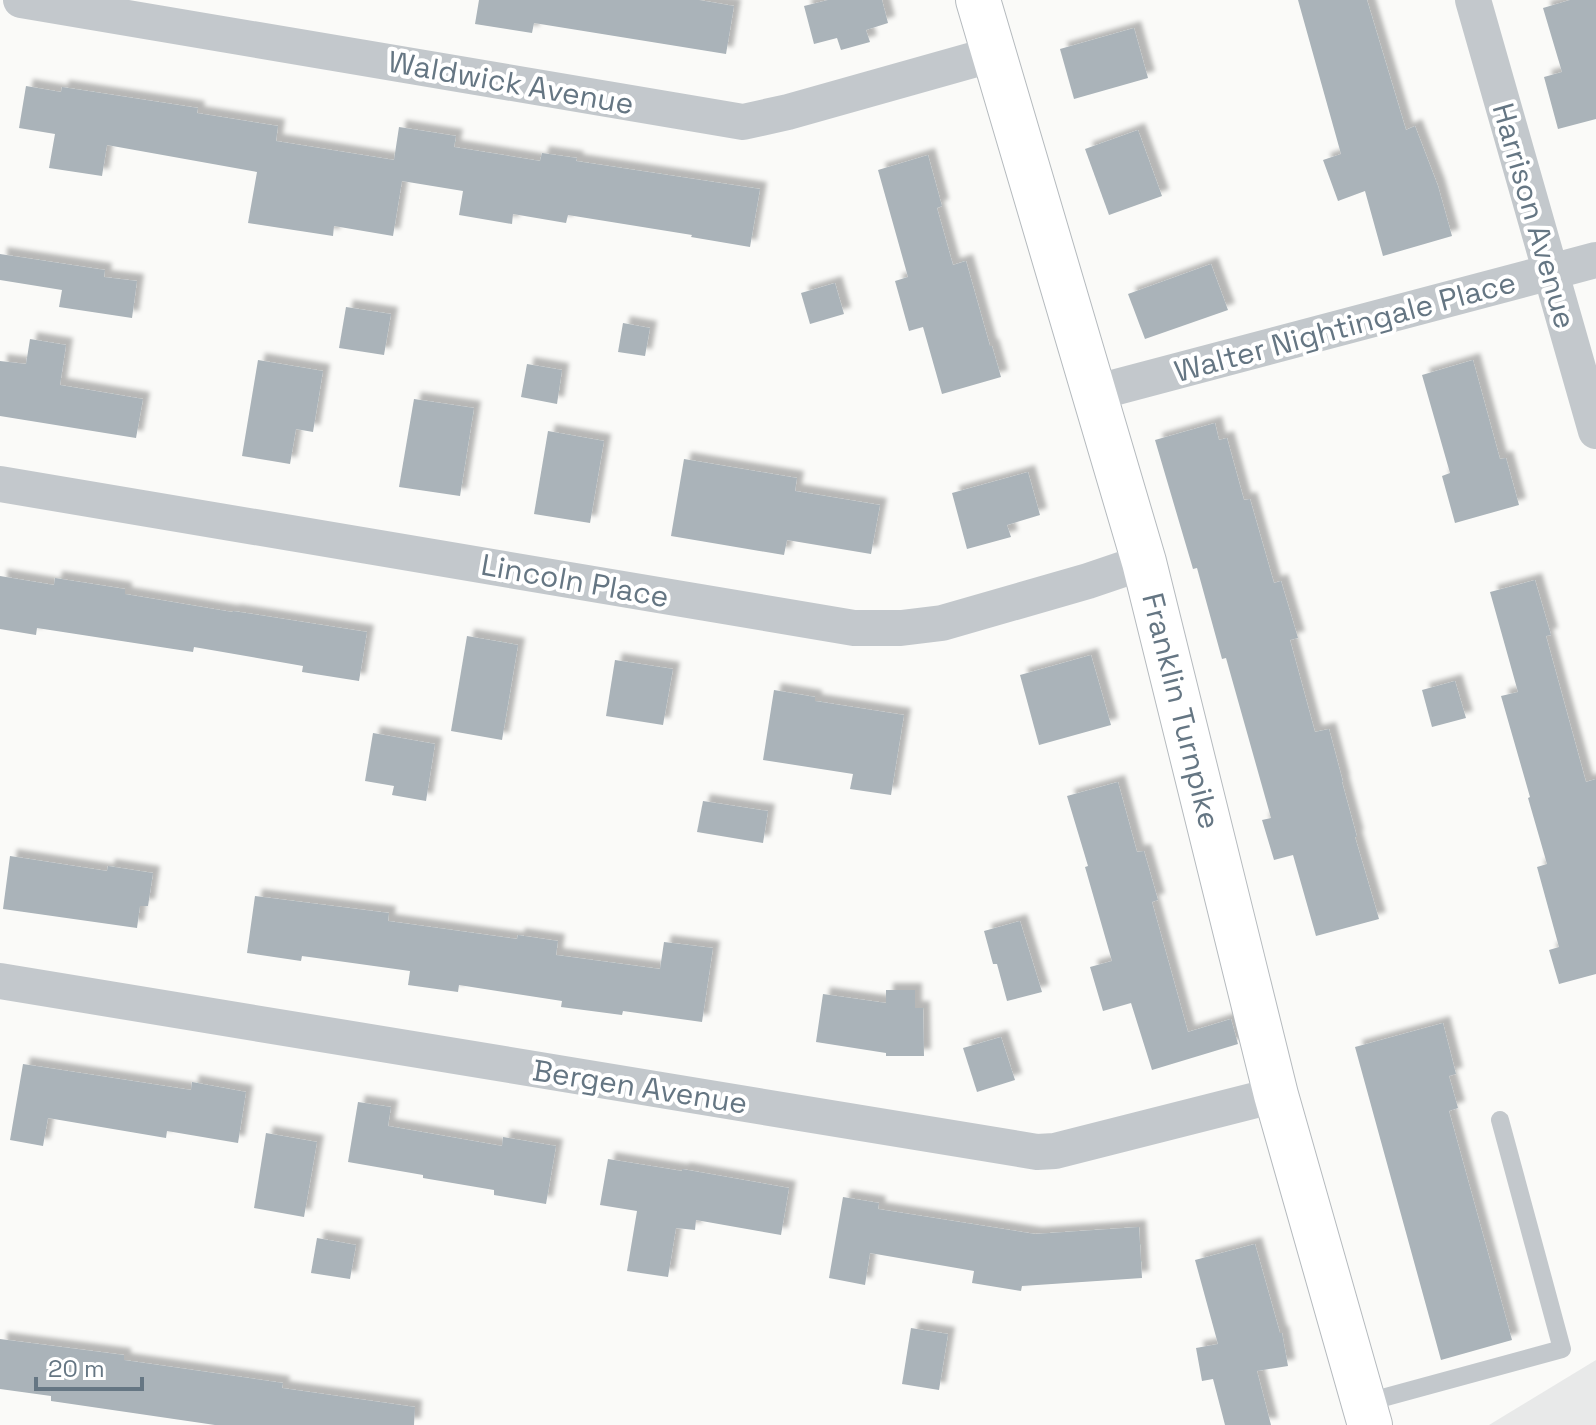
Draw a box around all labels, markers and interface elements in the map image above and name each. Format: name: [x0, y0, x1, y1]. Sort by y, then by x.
street label: Waldwick Avenue: [385, 42, 637, 123]
street label: Harrison Avenue: [1484, 99, 1585, 333]
street label: Walter Nightingale Place: [1170, 262, 1520, 391]
street label: Lincoln Place: [478, 545, 672, 616]
street label: Franklin Turnpike: [1133, 589, 1230, 833]
street label: Bergen Avenue: [530, 1050, 750, 1123]
scale bar: [36, 1341, 142, 1391]
text: 20 m: [48, 1353, 105, 1384]

